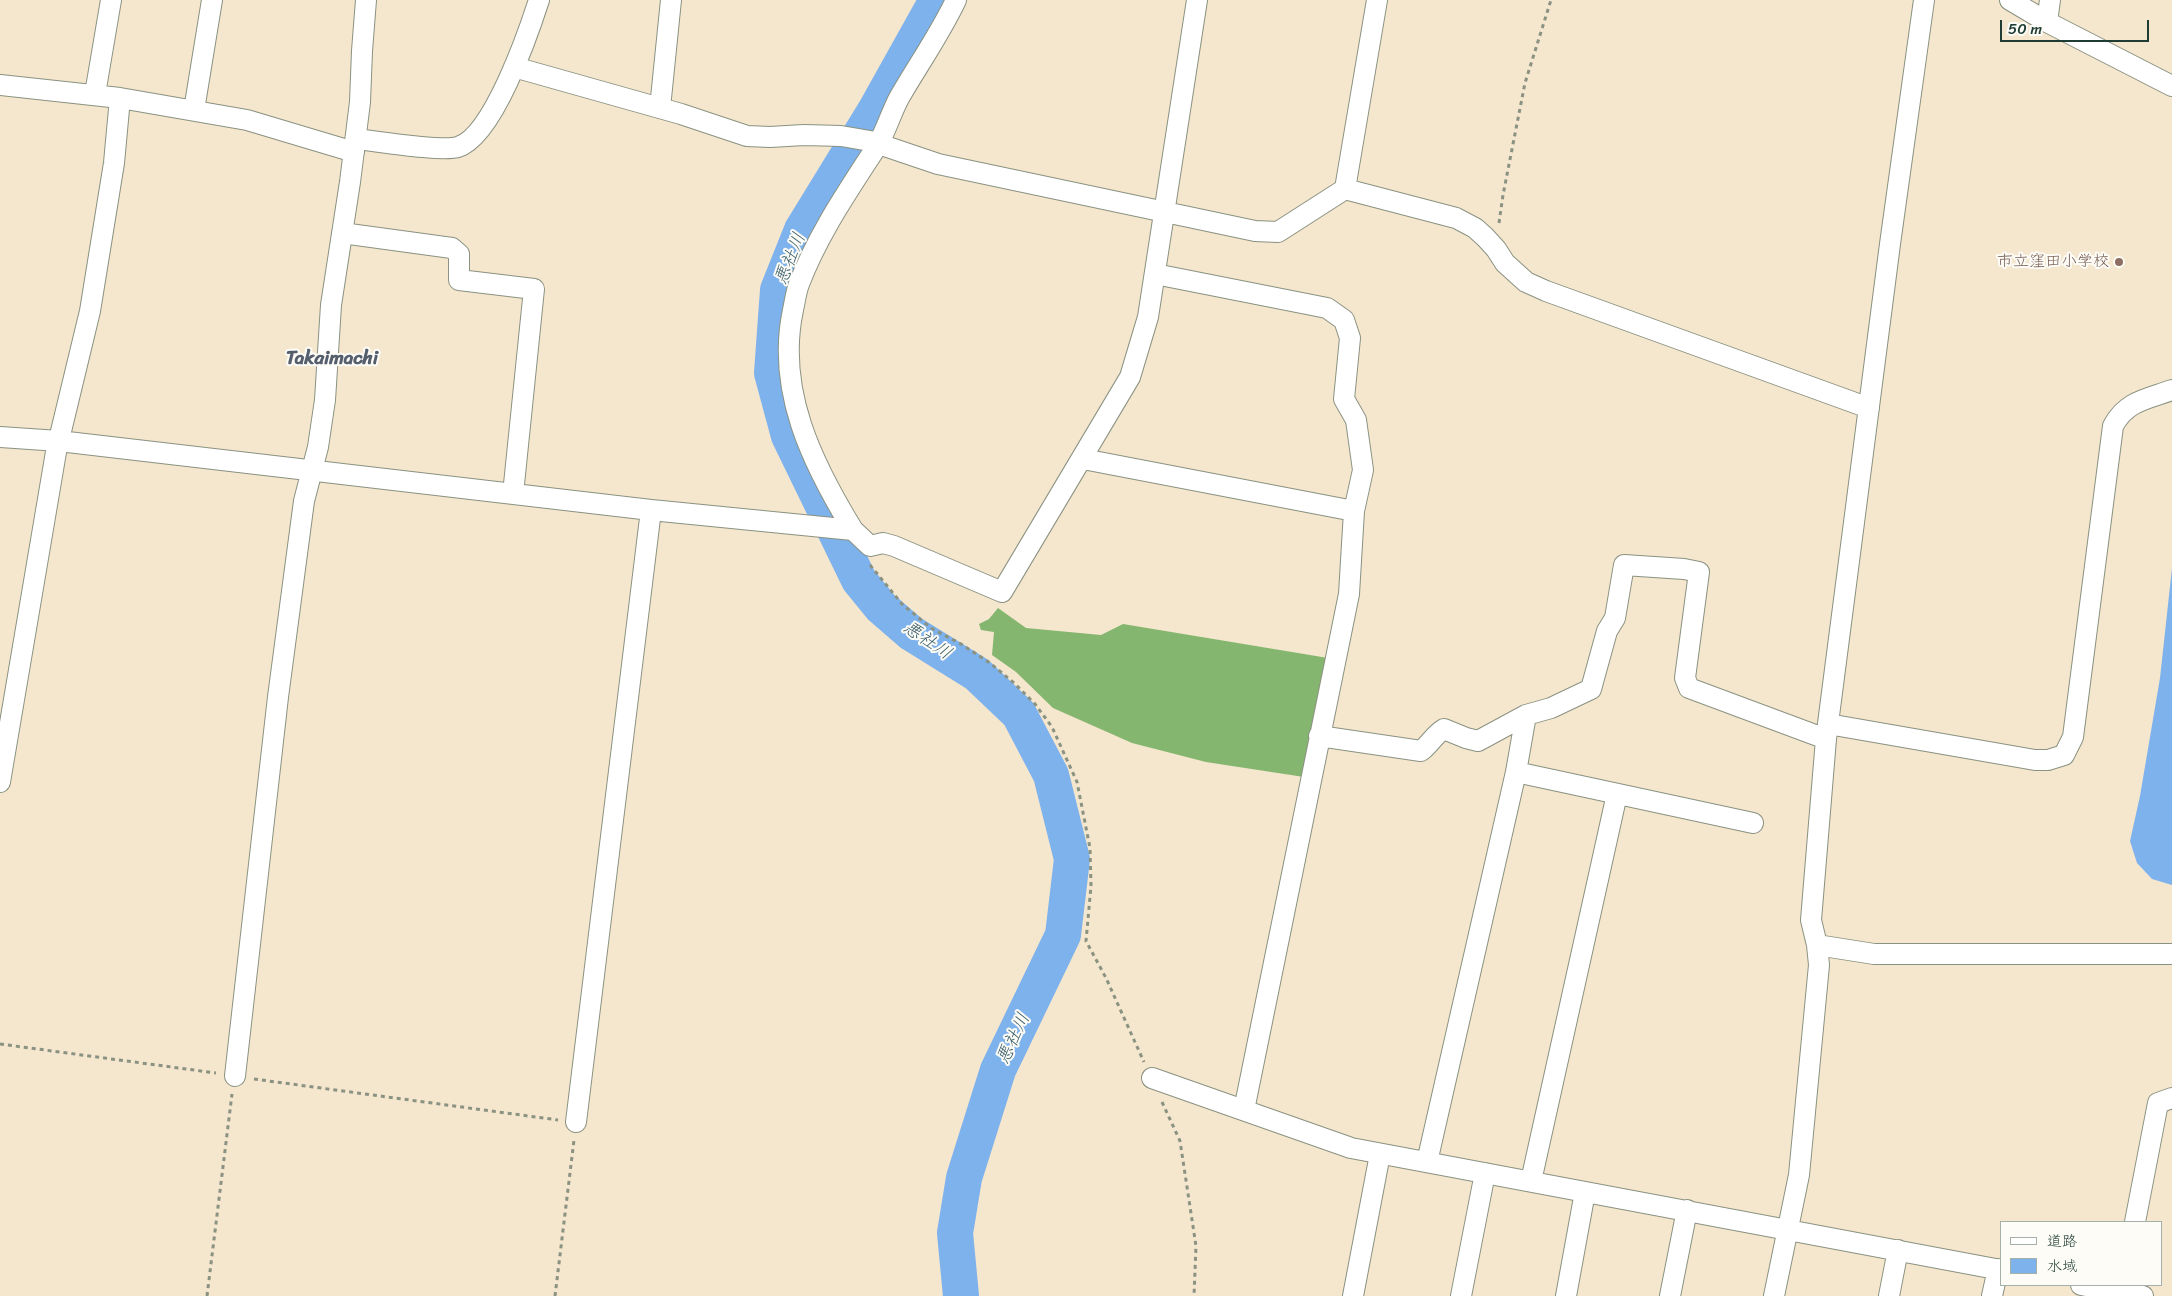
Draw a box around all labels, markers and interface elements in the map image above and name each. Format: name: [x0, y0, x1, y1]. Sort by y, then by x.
scale bar: [2002, 10, 2151, 42]
text: 50 m: [2008, 16, 2042, 42]
water label: 悪社川: [771, 230, 811, 288]
place label: 市立窪田小学校: [1997, 252, 2109, 272]
marker: 市立窪田小学校: [2113, 256, 2125, 268]
district label: Takaimachi: [286, 348, 378, 370]
water label: 悪社川: [899, 617, 955, 665]
water label: 悪社川: [993, 1010, 1035, 1068]
legend: [2000, 1221, 2162, 1286]
text: 道路: [2047, 1228, 2077, 1254]
text: 水域: [2047, 1253, 2077, 1279]

